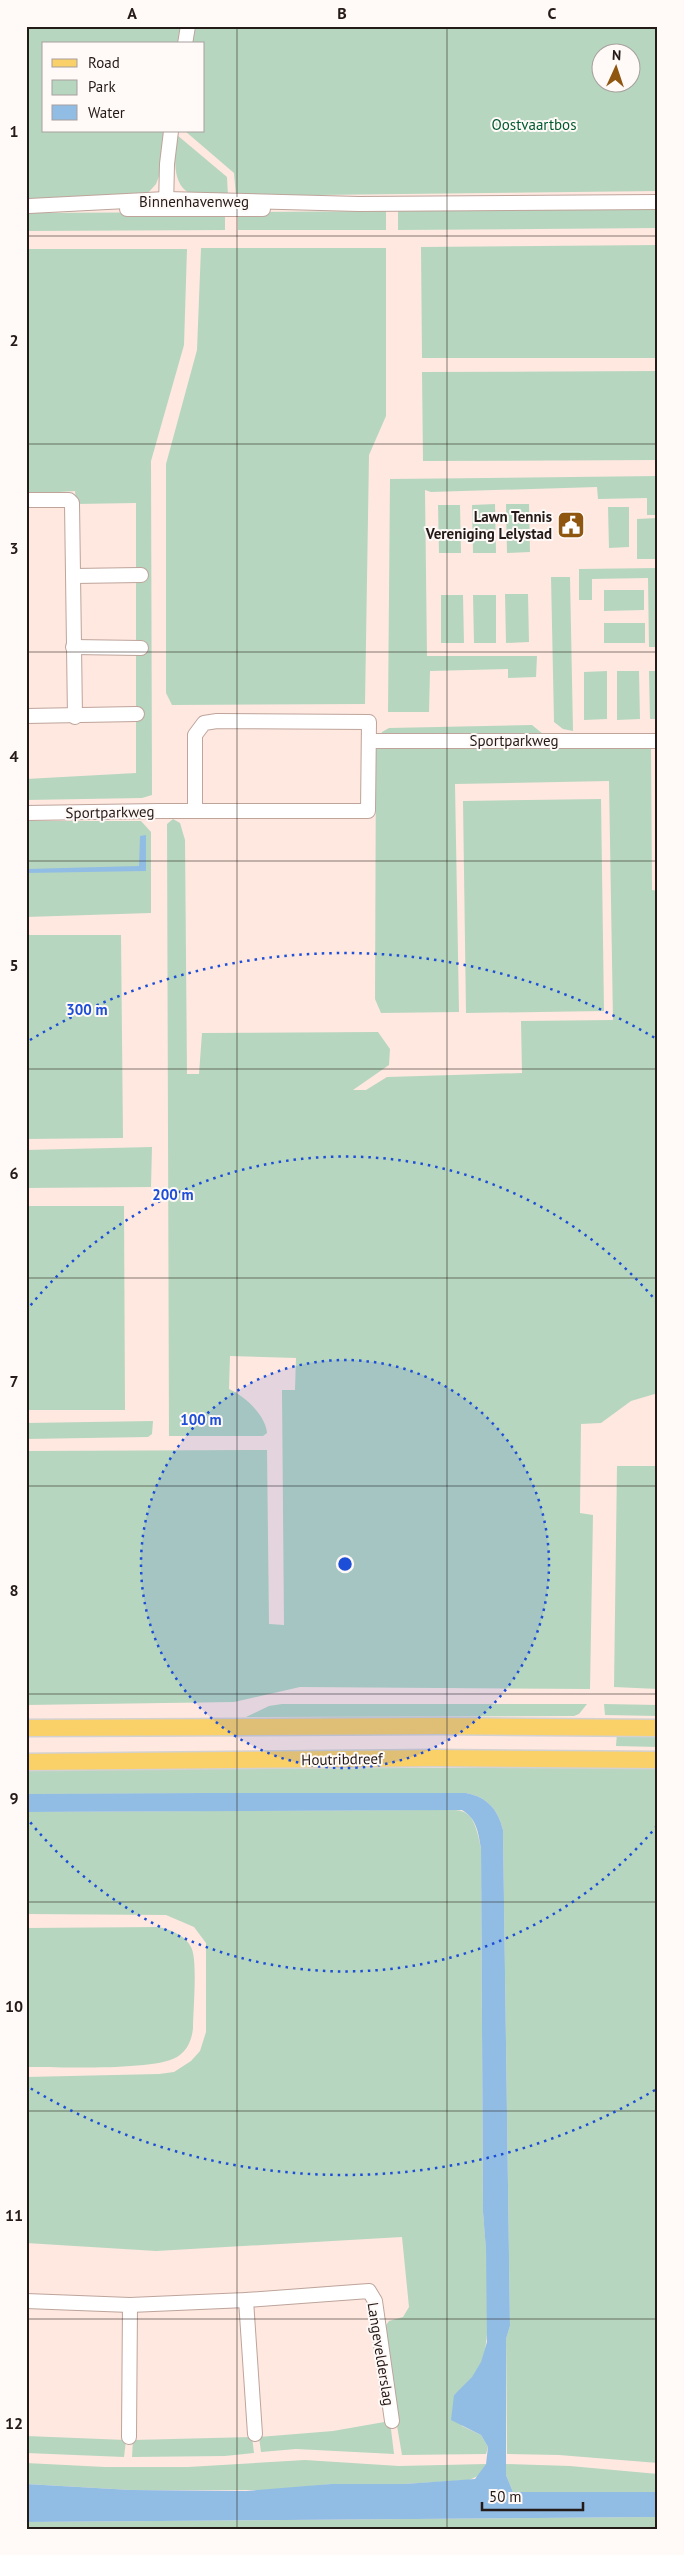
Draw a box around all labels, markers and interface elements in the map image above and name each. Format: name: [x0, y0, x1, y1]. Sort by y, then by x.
text: A: [127, 3, 137, 23]
text: B: [337, 3, 347, 23]
text: C: [548, 3, 557, 23]
legend: [42, 42, 205, 132]
north arrow: [592, 42, 642, 92]
text: N: [612, 46, 622, 64]
text: Road: [88, 53, 120, 72]
text: Park: [88, 77, 116, 96]
text: Water: [88, 103, 125, 122]
park label: Oostvaartbos: [492, 115, 576, 134]
text: 1: [9, 121, 19, 141]
street label: Binnenhavenweg: [139, 192, 249, 211]
text: 2: [9, 330, 19, 350]
place label: Lawn Tennis Vereniging Lelystad: [425, 507, 552, 543]
public building icon: Lawn Tennis Vereniging Lelystad: [556, 510, 586, 540]
text: 3: [9, 538, 19, 558]
street label: Sportparkweg: [470, 731, 558, 750]
text: 4: [9, 746, 19, 766]
street label: Sportparkweg: [65, 802, 155, 822]
text: 5: [9, 955, 19, 975]
text: 300 m: [66, 1000, 108, 1019]
text: 6: [9, 1163, 19, 1183]
text: 200 m: [152, 1185, 194, 1204]
text: 7: [9, 1371, 19, 1391]
text: 100 m: [180, 1410, 222, 1429]
centre of rings: [336, 1555, 354, 1573]
text: 8: [9, 1580, 19, 1600]
street label: Houtribdreef: [301, 1749, 384, 1769]
text: 9: [9, 1788, 19, 1808]
text: 10: [5, 1996, 23, 2016]
text: 11: [5, 2205, 23, 2225]
street label: Langevelderslag: [363, 2301, 399, 2407]
text: 12: [5, 2413, 23, 2433]
scale bar: [482, 2480, 583, 2512]
text: 50 m: [489, 2487, 522, 2506]

